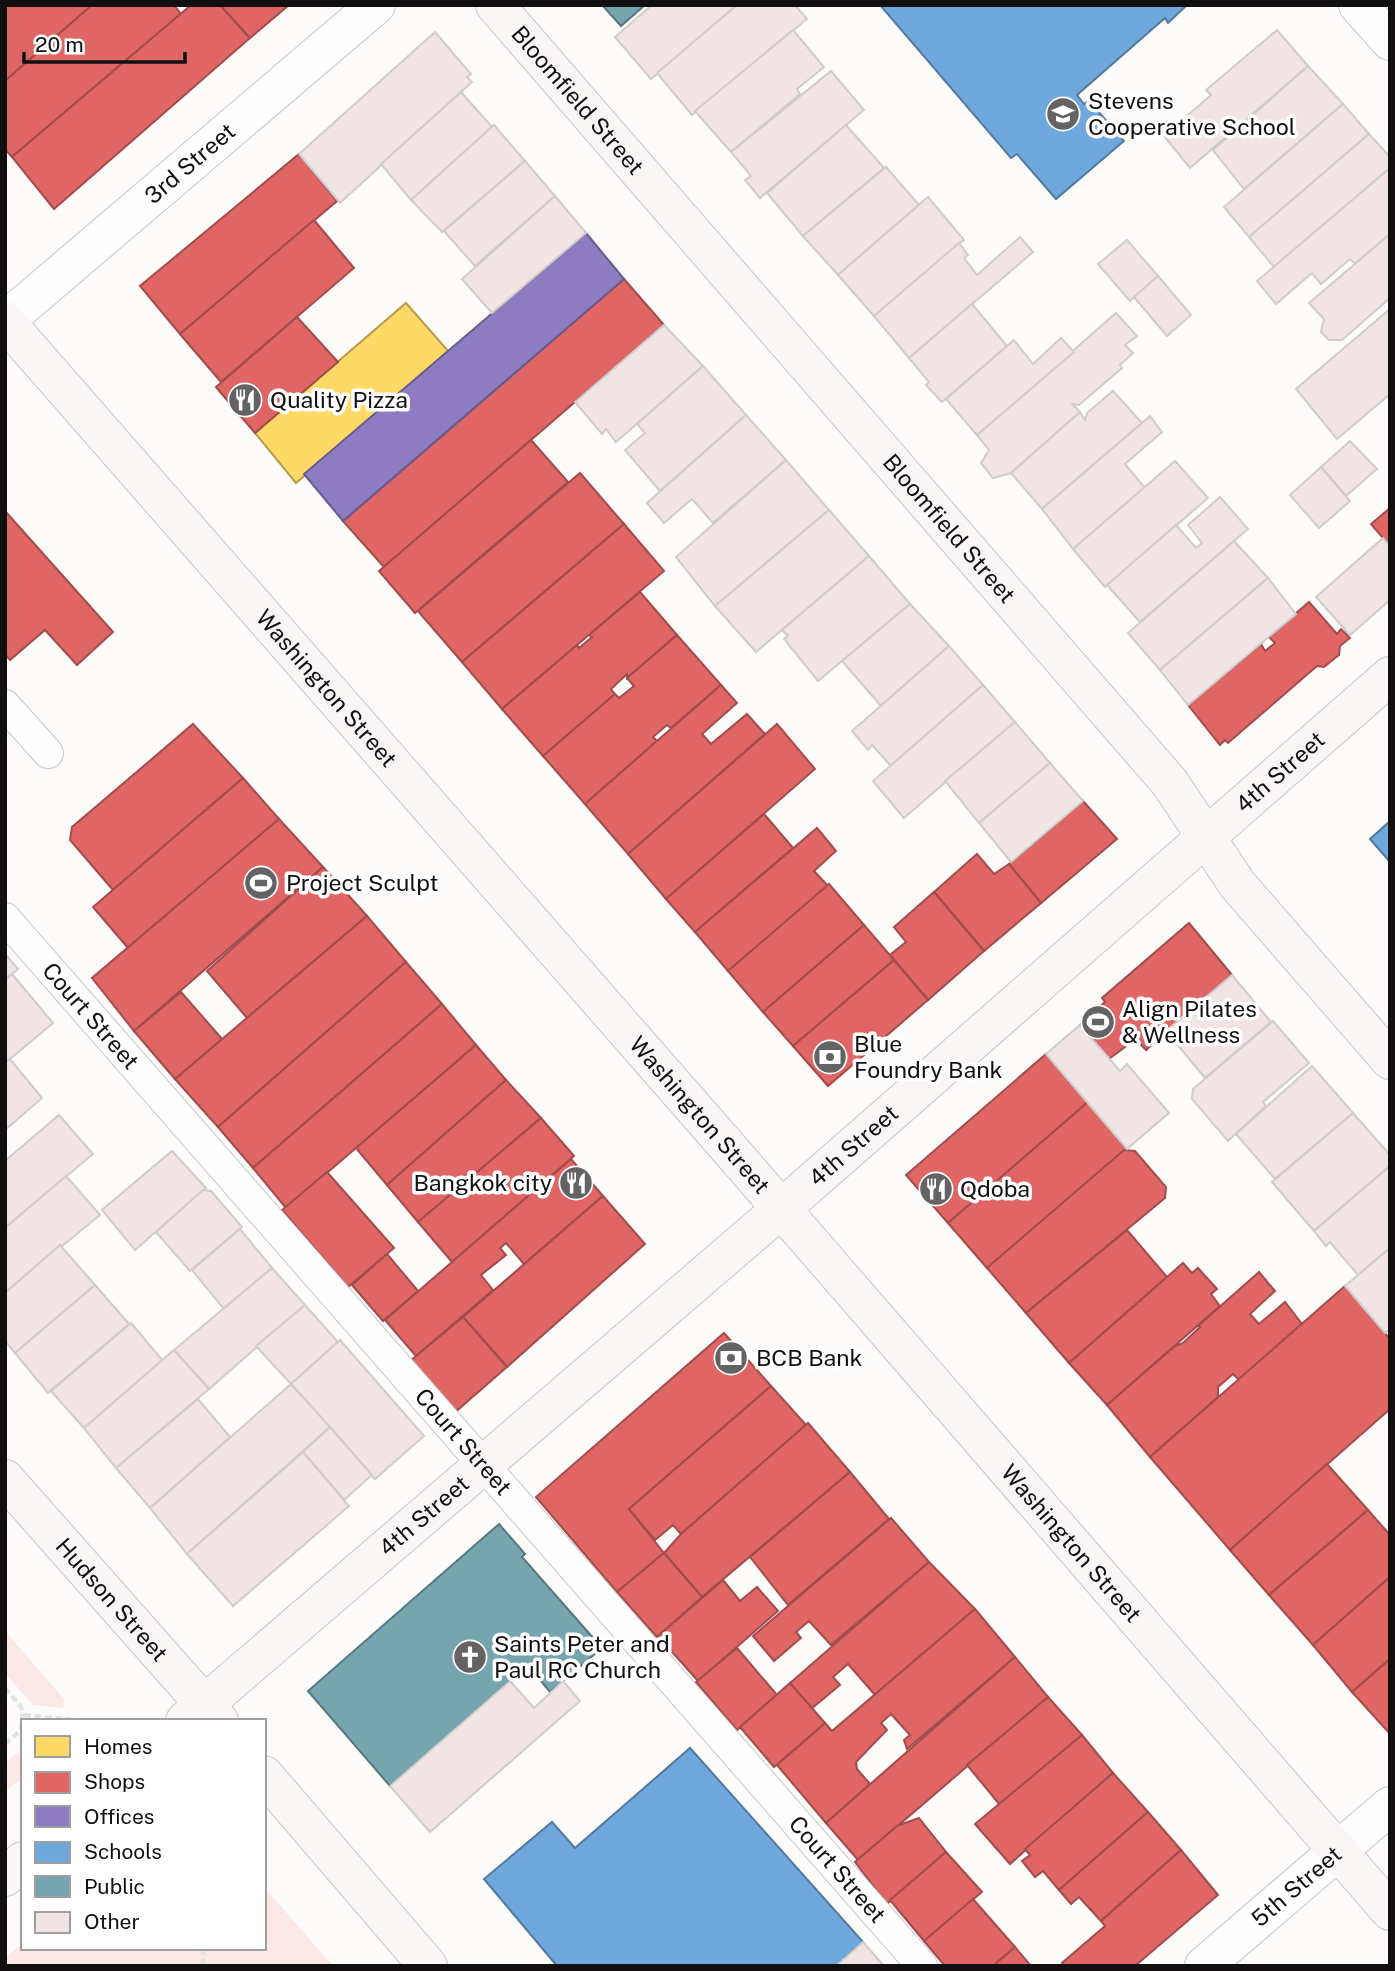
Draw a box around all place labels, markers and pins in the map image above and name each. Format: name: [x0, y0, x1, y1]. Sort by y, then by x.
place label: Stevens Cooperative School: [1088, 87, 1296, 140]
school or university icon: Stevens Cooperative School: [1044, 95, 1082, 133]
restaurant icon: Quality Pizza: [226, 381, 264, 419]
place label: Quality Pizza: [270, 386, 408, 413]
sports icon: Project Sculpt: [242, 864, 280, 902]
place label: Project Sculpt: [286, 869, 438, 896]
place label: Align Pilates & Wellness: [1122, 995, 1257, 1048]
sports icon: Align Pilates & Wellness: [1079, 1003, 1117, 1041]
place label: Blue Foundry Bank: [854, 1030, 1002, 1083]
bank icon: Blue Foundry Bank: [811, 1038, 849, 1076]
restaurant icon: Bangkok city: [557, 1164, 595, 1202]
place label: Bangkok city: [413, 1169, 552, 1196]
restaurant icon: Qdoba: [917, 1170, 955, 1208]
place label: Qdoba: [960, 1175, 1030, 1202]
bank icon: BCB Bank: [712, 1339, 750, 1377]
place label: BCB Bank: [756, 1344, 863, 1371]
place label: Saints Peter and Paul RC Church: [494, 1630, 670, 1683]
church icon: Saints Peter and Paul RC Church: [451, 1638, 489, 1676]

